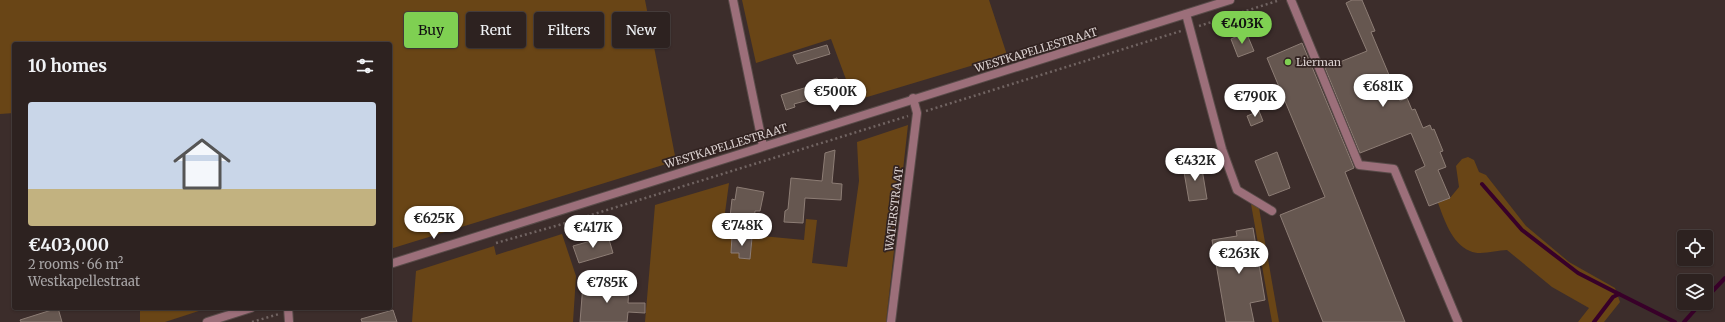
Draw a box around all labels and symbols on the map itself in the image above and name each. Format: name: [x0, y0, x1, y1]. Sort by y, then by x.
pin: €403K: [1214, 11, 1270, 45]
street label: WESTKAPELLESTRAAT: [972, 25, 1100, 76]
place label: Lierman: [1296, 55, 1342, 69]
marker: Lierman: [1283, 57, 1293, 67]
pin: €681K: [1355, 74, 1411, 108]
pin: €500K: [807, 79, 863, 113]
pin: €790K: [1227, 84, 1283, 118]
street label: WESTKAPELLESTRAAT: [662, 121, 790, 172]
pin: €432K: [1167, 148, 1223, 182]
street label: WATERSTRAAT: [882, 166, 906, 253]
pin: €625K: [406, 206, 462, 240]
pin: €748K: [714, 213, 770, 247]
pin: €417K: [565, 215, 621, 249]
pin: €263K: [1211, 241, 1267, 275]
pin: €785K: [579, 270, 635, 304]

